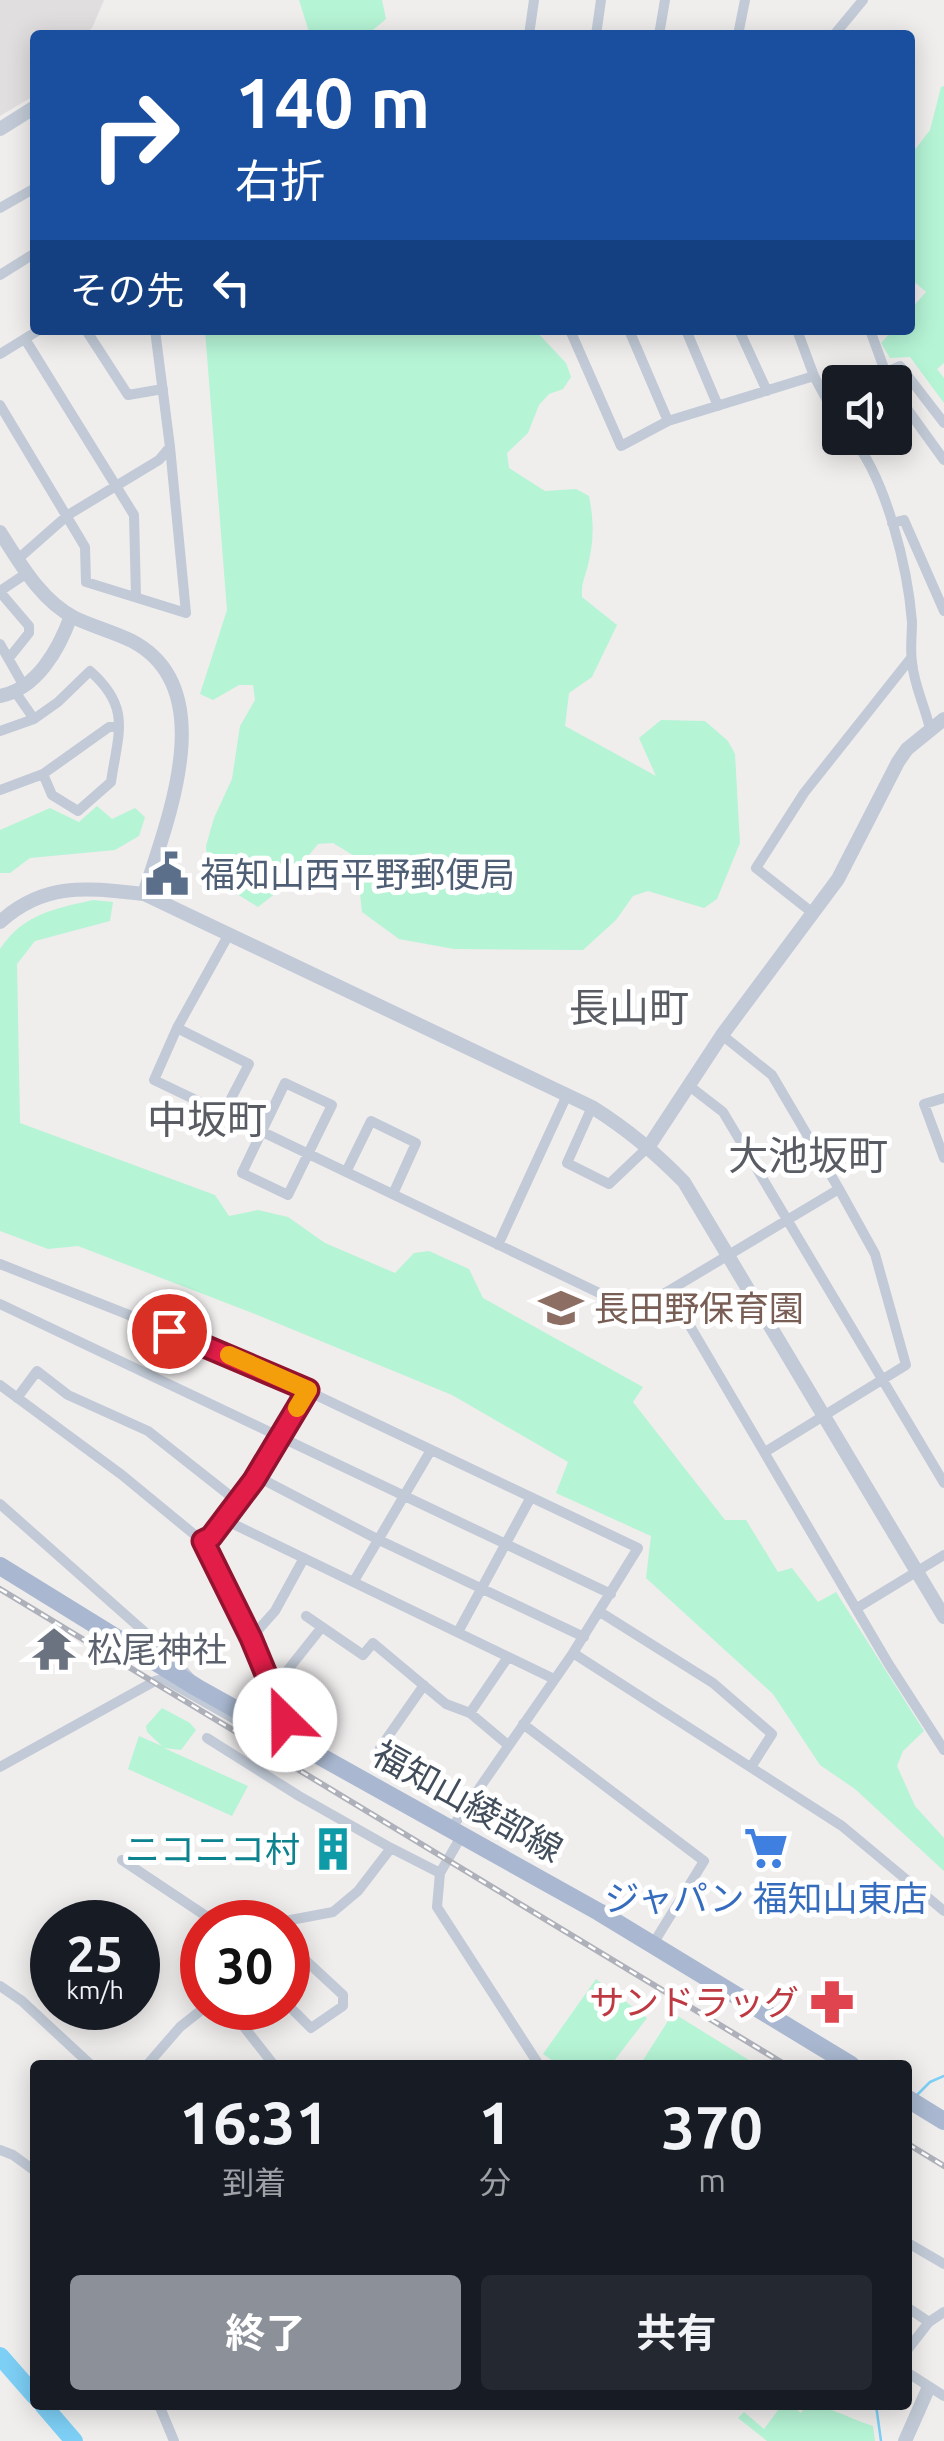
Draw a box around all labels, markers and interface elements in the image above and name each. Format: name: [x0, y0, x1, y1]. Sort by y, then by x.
text: 140 m: [235, 63, 430, 141]
icon: right: [70, 70, 200, 200]
text: 右折: [235, 155, 325, 206]
icon: left: [204, 260, 259, 315]
text: その先: [70, 269, 184, 311]
map controls: [822, 365, 912, 455]
button: sound: [822, 365, 912, 455]
public building icon: 福知山西平野郵便局: [143, 850, 191, 898]
place label: 福知山西平野郵便局: [200, 854, 515, 894]
district label: 長山町: [569, 985, 689, 1030]
district label: 中坂町: [147, 1097, 267, 1142]
district label: 大池坂町: [728, 1133, 888, 1178]
school or university icon: 長田野保育園: [537, 1284, 585, 1332]
place label: 長田野保育園: [594, 1288, 804, 1328]
pin: [127, 1289, 212, 1374]
icon: arrive: [142, 1304, 197, 1359]
temple icon: 松尾神社: [30, 1625, 78, 1673]
place label: 松尾神社: [87, 1629, 227, 1669]
position arrow: [233, 1668, 337, 1772]
street label: 福知山綾部線: [366, 1733, 570, 1869]
supermarket icon: ジャパン 福知山東店: [742, 1824, 790, 1872]
building icon: ニコニコ村: [309, 1825, 357, 1873]
place label: ニコニコ村: [125, 1829, 300, 1869]
place label: ジャパン 福知山東店: [604, 1878, 928, 1918]
speed limit sign: 30: [180, 1900, 310, 2030]
text: 25: [67, 1925, 123, 1981]
text: km/h: [66, 1976, 124, 2004]
pharmacy icon: サンドラッグ: [808, 1978, 856, 2026]
place label: サンドラッグ: [589, 1982, 799, 2022]
text: 16:31: [179, 2088, 329, 2155]
text: 1: [478, 2088, 512, 2155]
text: 370: [661, 2093, 763, 2160]
text: m: [698, 2162, 726, 2198]
text: 到着: [222, 2164, 286, 2200]
text: 分: [479, 2164, 511, 2200]
button: 終了: [70, 2275, 461, 2390]
button: 共有: [481, 2275, 872, 2390]

